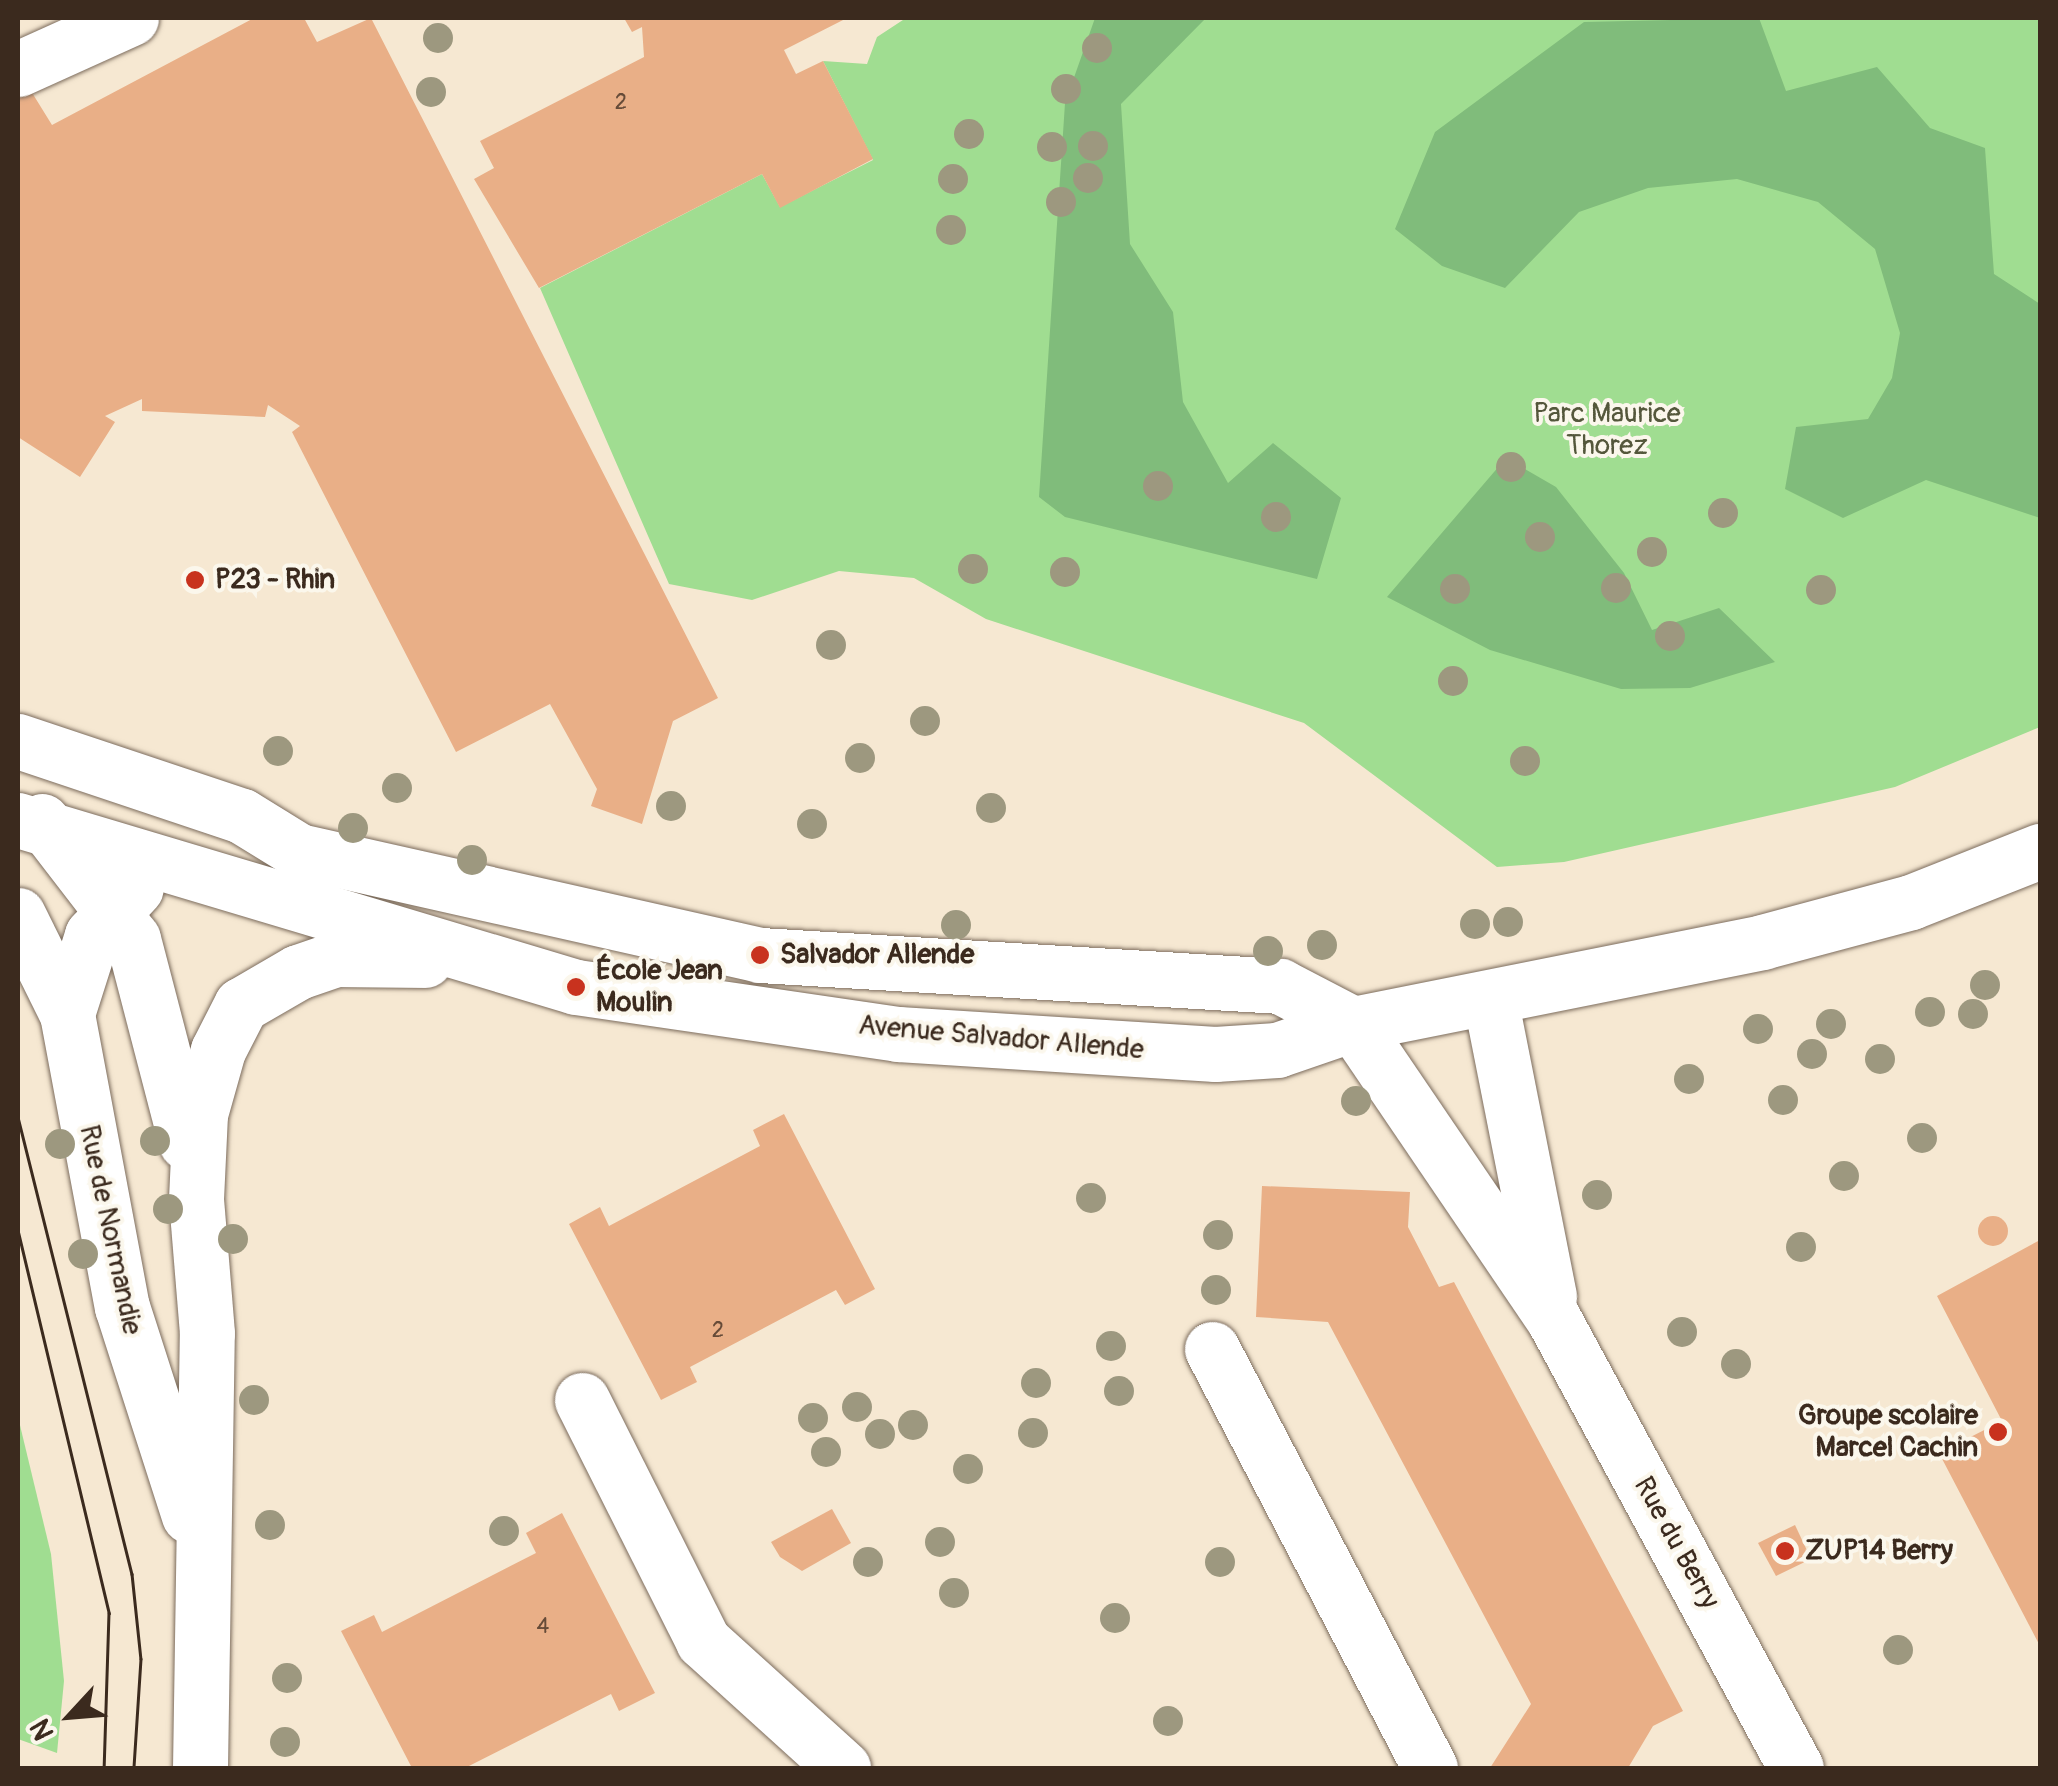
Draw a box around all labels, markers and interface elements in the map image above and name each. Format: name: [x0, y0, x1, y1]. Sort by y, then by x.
house number: 2: [615, 90, 627, 116]
park label: Parc Maurice Thorez: [1533, 397, 1681, 463]
place label: P23 - Rhin: [215, 563, 335, 597]
marker: P23 - Rhin: [184, 569, 206, 591]
place label: Salvador Allende: [780, 938, 974, 972]
marker: Salvador Allende: [749, 944, 771, 966]
place label: École Jean Moulin: [596, 954, 723, 1020]
marker: École Jean Moulin: [565, 976, 587, 998]
street label: Avenue Salvador Allende: [857, 1009, 1145, 1067]
street label: Rue de Normandie: [71, 1122, 149, 1338]
house number: 2: [712, 1318, 724, 1344]
place label: Groupe scolaire Marcel Cachin: [1798, 1399, 1978, 1465]
marker: Groupe scolaire Marcel Cachin: [1987, 1421, 2009, 1443]
street label: Rue du Berry: [1626, 1471, 1726, 1615]
place label: ZUP14 Berry: [1805, 1534, 1953, 1568]
marker: ZUP14 Berry: [1774, 1540, 1796, 1562]
house number: 4: [537, 1614, 549, 1640]
north arrow: [20, 1666, 120, 1766]
text: N: [23, 1713, 62, 1746]

